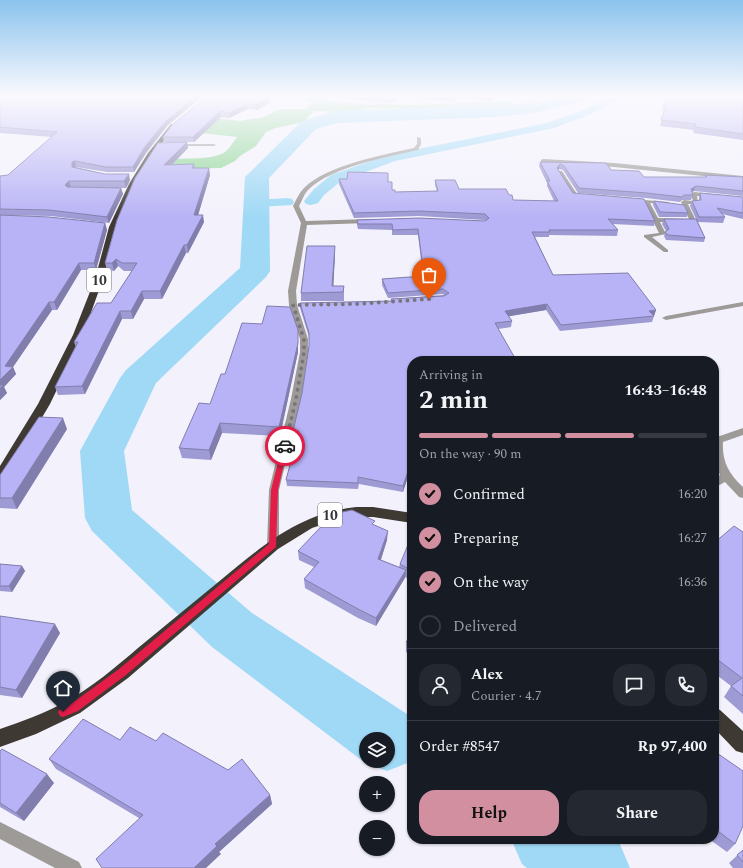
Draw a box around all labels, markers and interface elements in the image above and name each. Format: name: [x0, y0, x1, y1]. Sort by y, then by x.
pin: [412, 258, 446, 299]
icon: bag: [418, 264, 440, 286]
road number: 10: [87, 268, 111, 292]
text: Arriving in: [419, 365, 483, 385]
text: 16:43–16:48: [624, 379, 707, 402]
text: 2 min: [419, 380, 488, 420]
courier: [265, 426, 305, 466]
icon: car: [274, 435, 296, 457]
text: On the way · 90 m: [419, 444, 522, 464]
icon: check: [419, 483, 441, 505]
text: Confirmed: [453, 483, 525, 506]
text: 16:20: [678, 484, 707, 504]
road number: 10: [318, 503, 342, 527]
icon: check: [419, 527, 441, 549]
text: Preparing: [453, 527, 519, 550]
text: 16:27: [678, 528, 707, 548]
icon: check: [419, 571, 441, 593]
text: On the way: [453, 571, 528, 594]
text: 16:36: [678, 572, 707, 592]
text: Delivered: [453, 615, 517, 638]
text: Alex: [471, 663, 503, 686]
button: person: [419, 664, 461, 706]
button: chat: [613, 664, 655, 706]
button: phone: [665, 664, 707, 706]
pin: [46, 671, 80, 712]
icon: home: [52, 677, 74, 699]
text: Courier · 4.7: [471, 686, 541, 706]
map controls: [359, 732, 395, 856]
button: layers: [359, 732, 395, 768]
text: Order #8547: [419, 735, 500, 758]
text: Rp 97,400: [637, 735, 707, 758]
button: +: [359, 776, 395, 812]
button: Help: [419, 790, 559, 836]
button: Share: [567, 790, 707, 836]
button: −: [359, 820, 395, 856]

